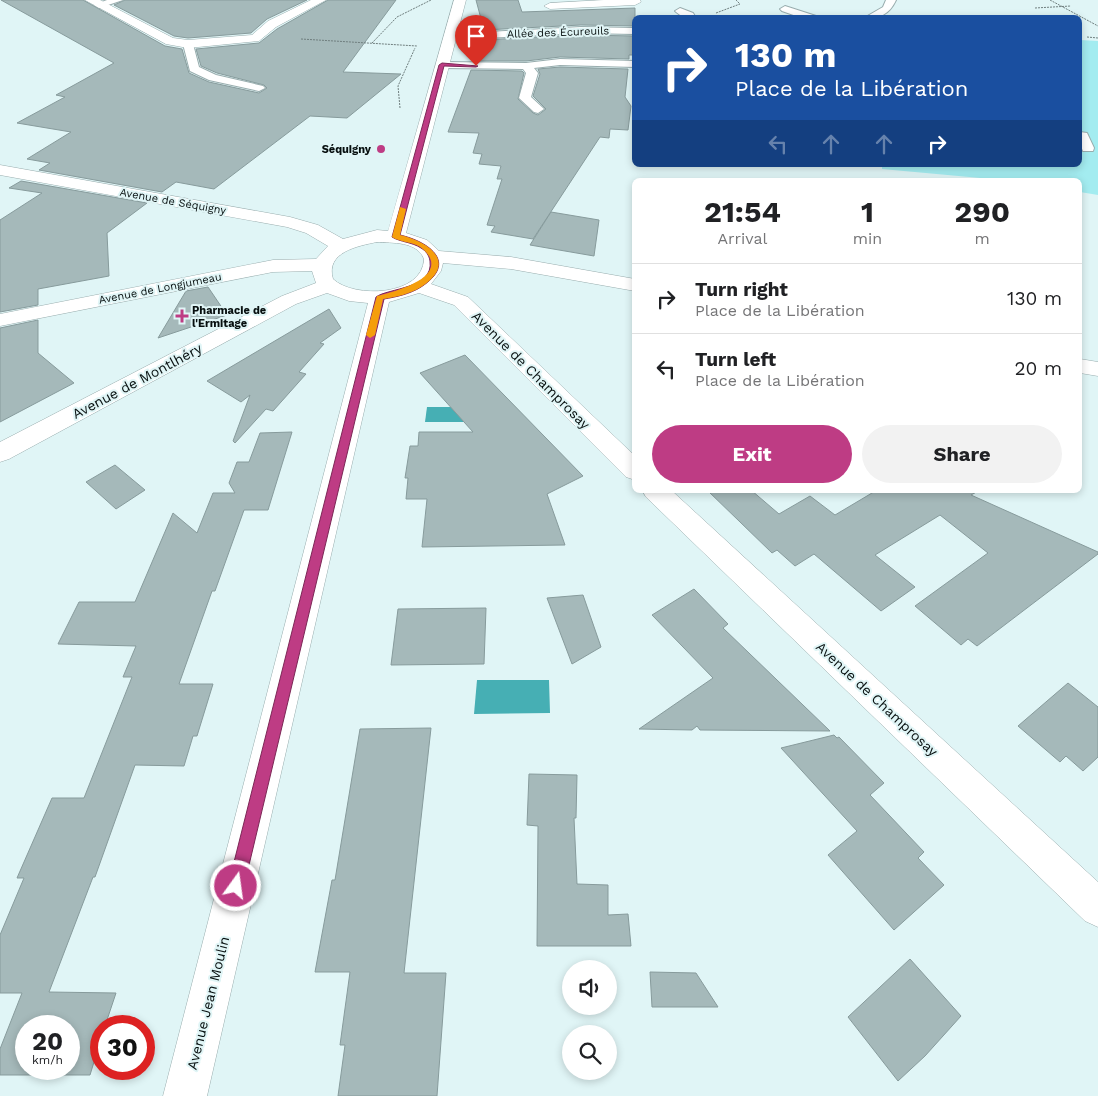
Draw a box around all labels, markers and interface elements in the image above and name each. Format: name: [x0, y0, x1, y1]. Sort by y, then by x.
pin: [455, 15, 497, 66]
icon: arrive: [462, 22, 490, 50]
street label: Allée des Écureuils: [507, 23, 610, 41]
text: 130 m: [735, 34, 836, 76]
icon: right: [652, 35, 717, 100]
text: Place de la Libération: [735, 76, 968, 101]
icon: left: [764, 130, 792, 158]
icon: ahead: [817, 130, 845, 158]
icon: ahead: [870, 130, 898, 158]
icon: right: [923, 130, 951, 158]
place label: Séquigny: [322, 143, 372, 156]
marker: Séquigny: [375, 143, 387, 155]
street label: Avenue de Séquigny: [119, 186, 227, 217]
text: 21:54: [704, 194, 781, 229]
text: 1: [861, 194, 874, 229]
text: 290: [954, 194, 1010, 229]
text: Arrival: [717, 229, 767, 248]
text: min: [853, 229, 882, 248]
text: m: [974, 229, 990, 248]
street label: Avenue de Longjumeau: [98, 270, 223, 307]
text: Turn right: [695, 278, 788, 301]
icon: right: [652, 285, 680, 313]
text: 130 m: [1007, 287, 1062, 310]
text: Place de la Libération: [695, 301, 865, 320]
place label: Pharmacie de l'Ermitage: [192, 304, 266, 330]
street label: Avenue de Champrosay: [469, 308, 594, 433]
marker: Pharmacie de l'Ermitage: [176, 310, 188, 322]
street label: Avenue de Montlhéry: [69, 340, 205, 422]
text: Turn left: [695, 348, 776, 371]
icon: left: [652, 355, 680, 383]
text: 20 m: [1015, 357, 1062, 380]
text: Place de la Libération: [695, 371, 865, 390]
button: Exit: [652, 425, 852, 483]
button: Share: [862, 425, 1062, 483]
street label: Avenue de Champrosay: [813, 639, 942, 760]
position arrow: [209, 859, 261, 911]
street label: Avenue Jean Moulin: [184, 935, 232, 1071]
map controls: [562, 960, 617, 1080]
button: sound: [562, 960, 617, 1015]
speed limit sign: 30: [90, 1015, 155, 1080]
button: search: [562, 1025, 617, 1080]
text: 20: [32, 1027, 63, 1056]
text: km/h: [32, 1053, 63, 1067]

